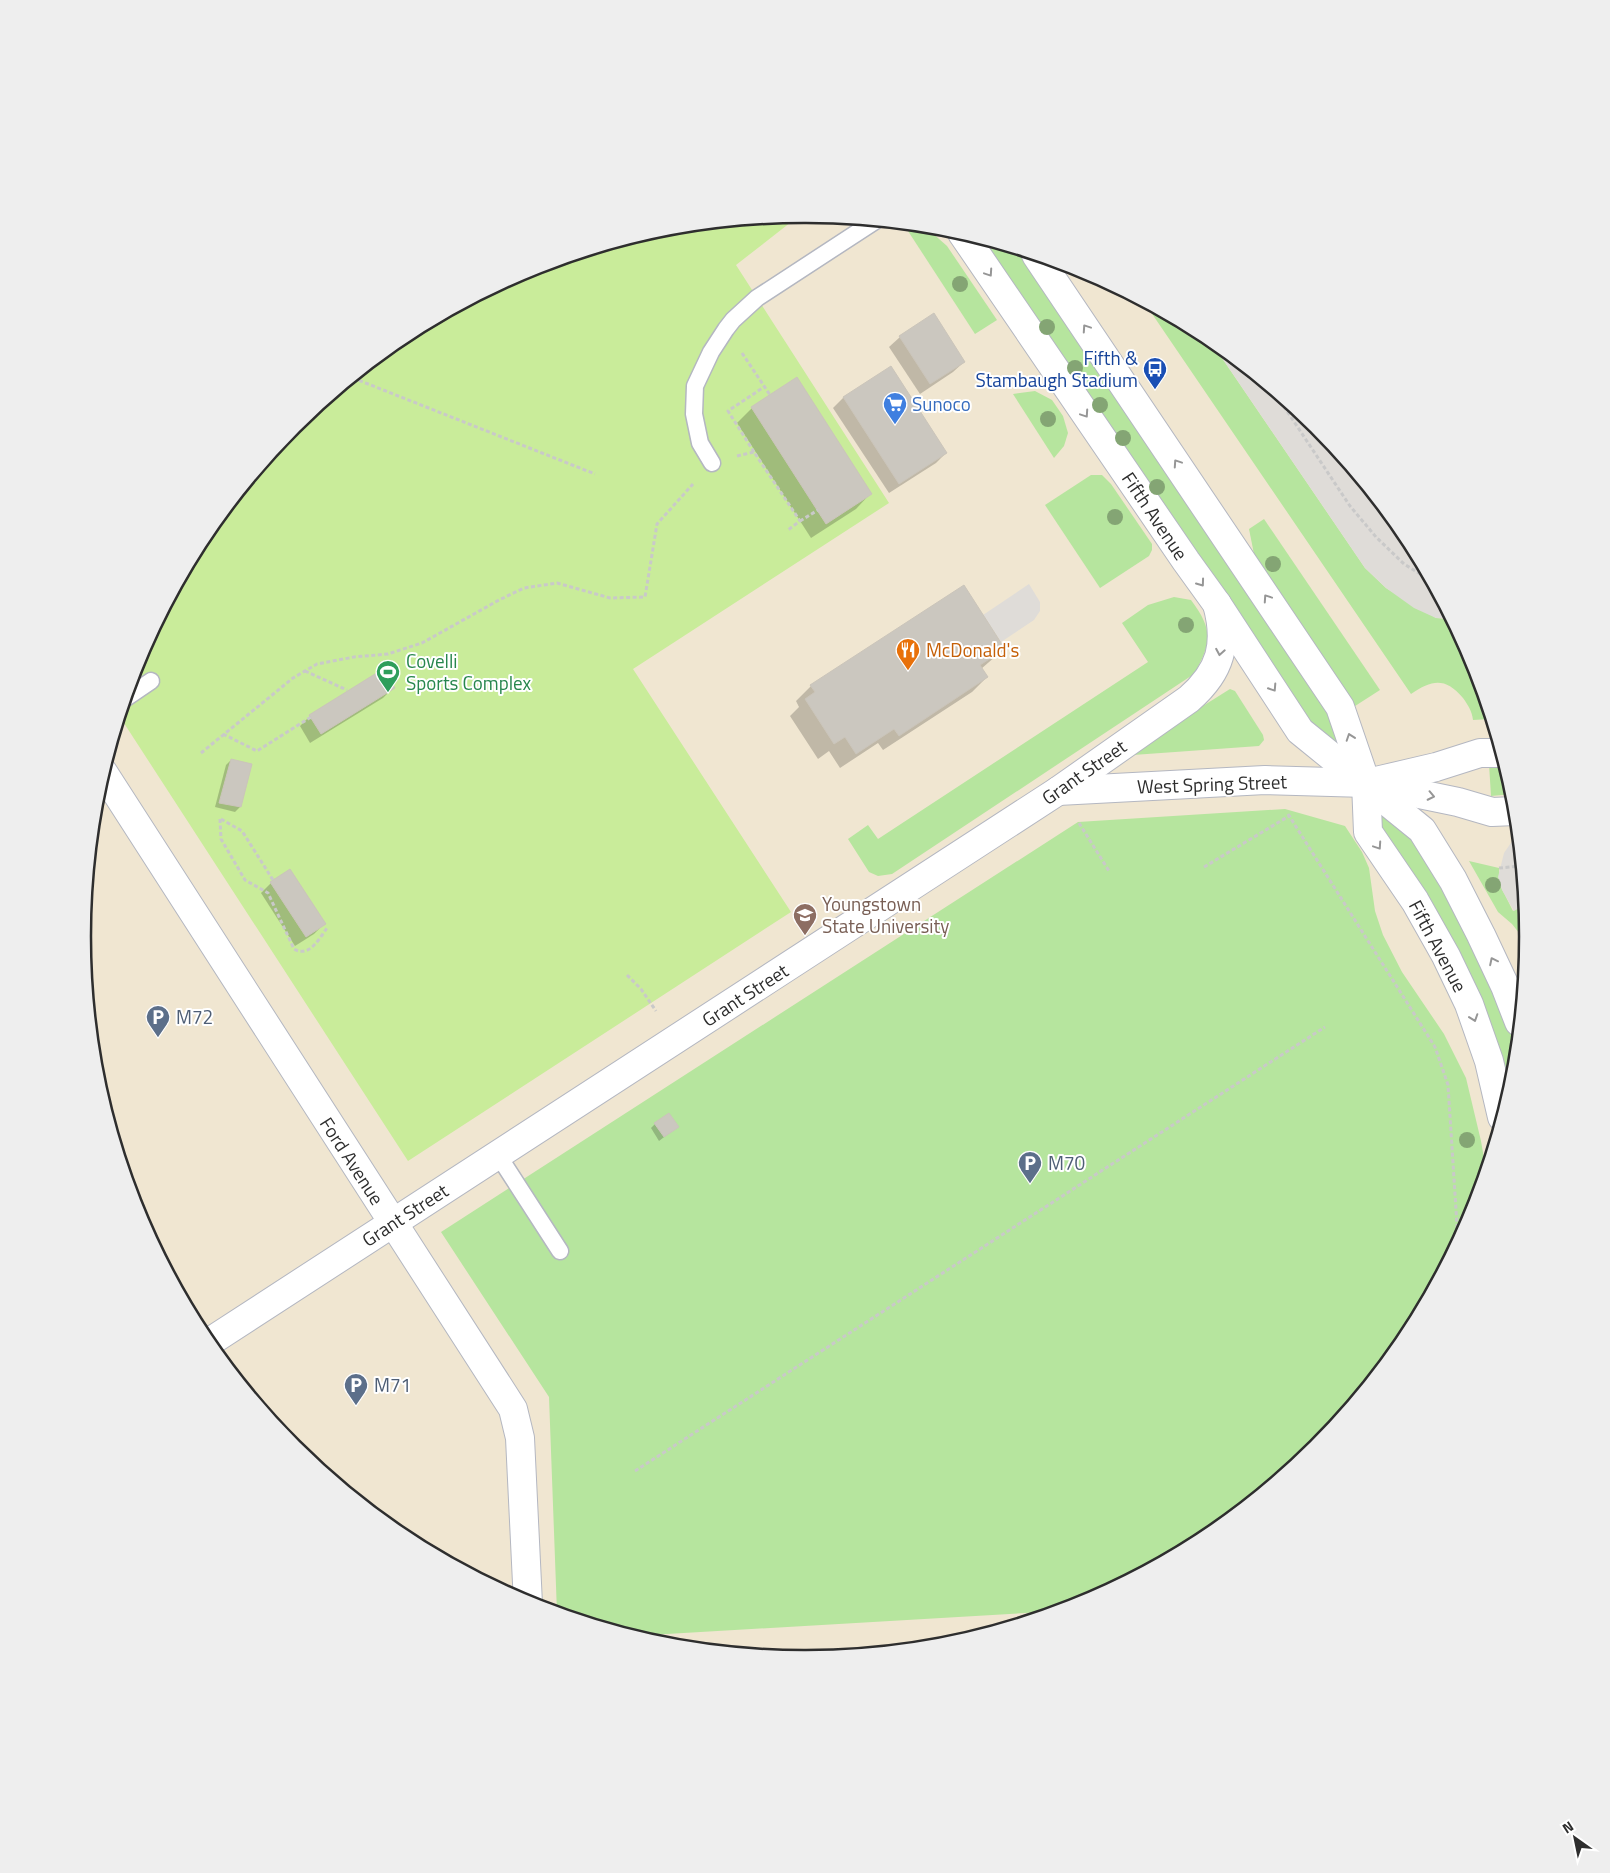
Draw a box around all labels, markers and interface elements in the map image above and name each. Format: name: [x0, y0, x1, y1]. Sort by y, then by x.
one-way arrow: [983, 267, 992, 277]
one-way arrow: [1083, 325, 1092, 334]
place label: Fifth & Stambaugh Stadium: [976, 343, 1138, 394]
bus stop icon: Fifth & Stambaugh Stadium: [1142, 356, 1168, 390]
place label: Sunoco: [912, 389, 971, 418]
supermarket icon: Sunoco: [882, 391, 908, 425]
one-way arrow: [1079, 408, 1088, 417]
one-way arrow: [1173, 459, 1183, 468]
street label: Fifth Avenue: [1115, 466, 1196, 566]
one-way arrow: [1196, 577, 1204, 586]
one-way arrow: [1264, 594, 1273, 604]
place label: McDonald's: [926, 635, 1019, 664]
restaurant icon: McDonald's: [895, 637, 921, 671]
place label: Covelli Sports Complex: [406, 646, 532, 697]
one-way arrow: [1216, 647, 1226, 656]
sports icon: Covelli Sports Complex: [375, 659, 401, 693]
one-way arrow: [1267, 683, 1276, 692]
street label: Grant Street: [1035, 731, 1132, 812]
one-way arrow: [1346, 733, 1356, 742]
street label: West Spring Street: [1137, 766, 1288, 801]
one-way arrow: [1426, 791, 1435, 801]
one-way arrow: [1372, 841, 1381, 850]
place label: Youngstown State University: [822, 889, 949, 940]
street label: Fifth Avenue: [1402, 894, 1475, 997]
school or university icon: Youngstown State University: [792, 902, 818, 936]
street label: Grant Street: [696, 956, 794, 1033]
one-way arrow: [1489, 957, 1499, 966]
place label: M72: [176, 1002, 213, 1031]
parking icon: M72: [145, 1004, 171, 1038]
one-way arrow: [1468, 1013, 1478, 1022]
street label: Ford Avenue: [313, 1111, 392, 1210]
place label: M70: [1048, 1148, 1085, 1177]
parking icon: M70: [1017, 1150, 1043, 1184]
street label: Grant Street: [356, 1176, 454, 1253]
place label: M71: [374, 1370, 411, 1399]
parking icon: M71: [343, 1372, 369, 1406]
north arrow: [1550, 1813, 1600, 1863]
text: N: [1558, 1815, 1577, 1838]

